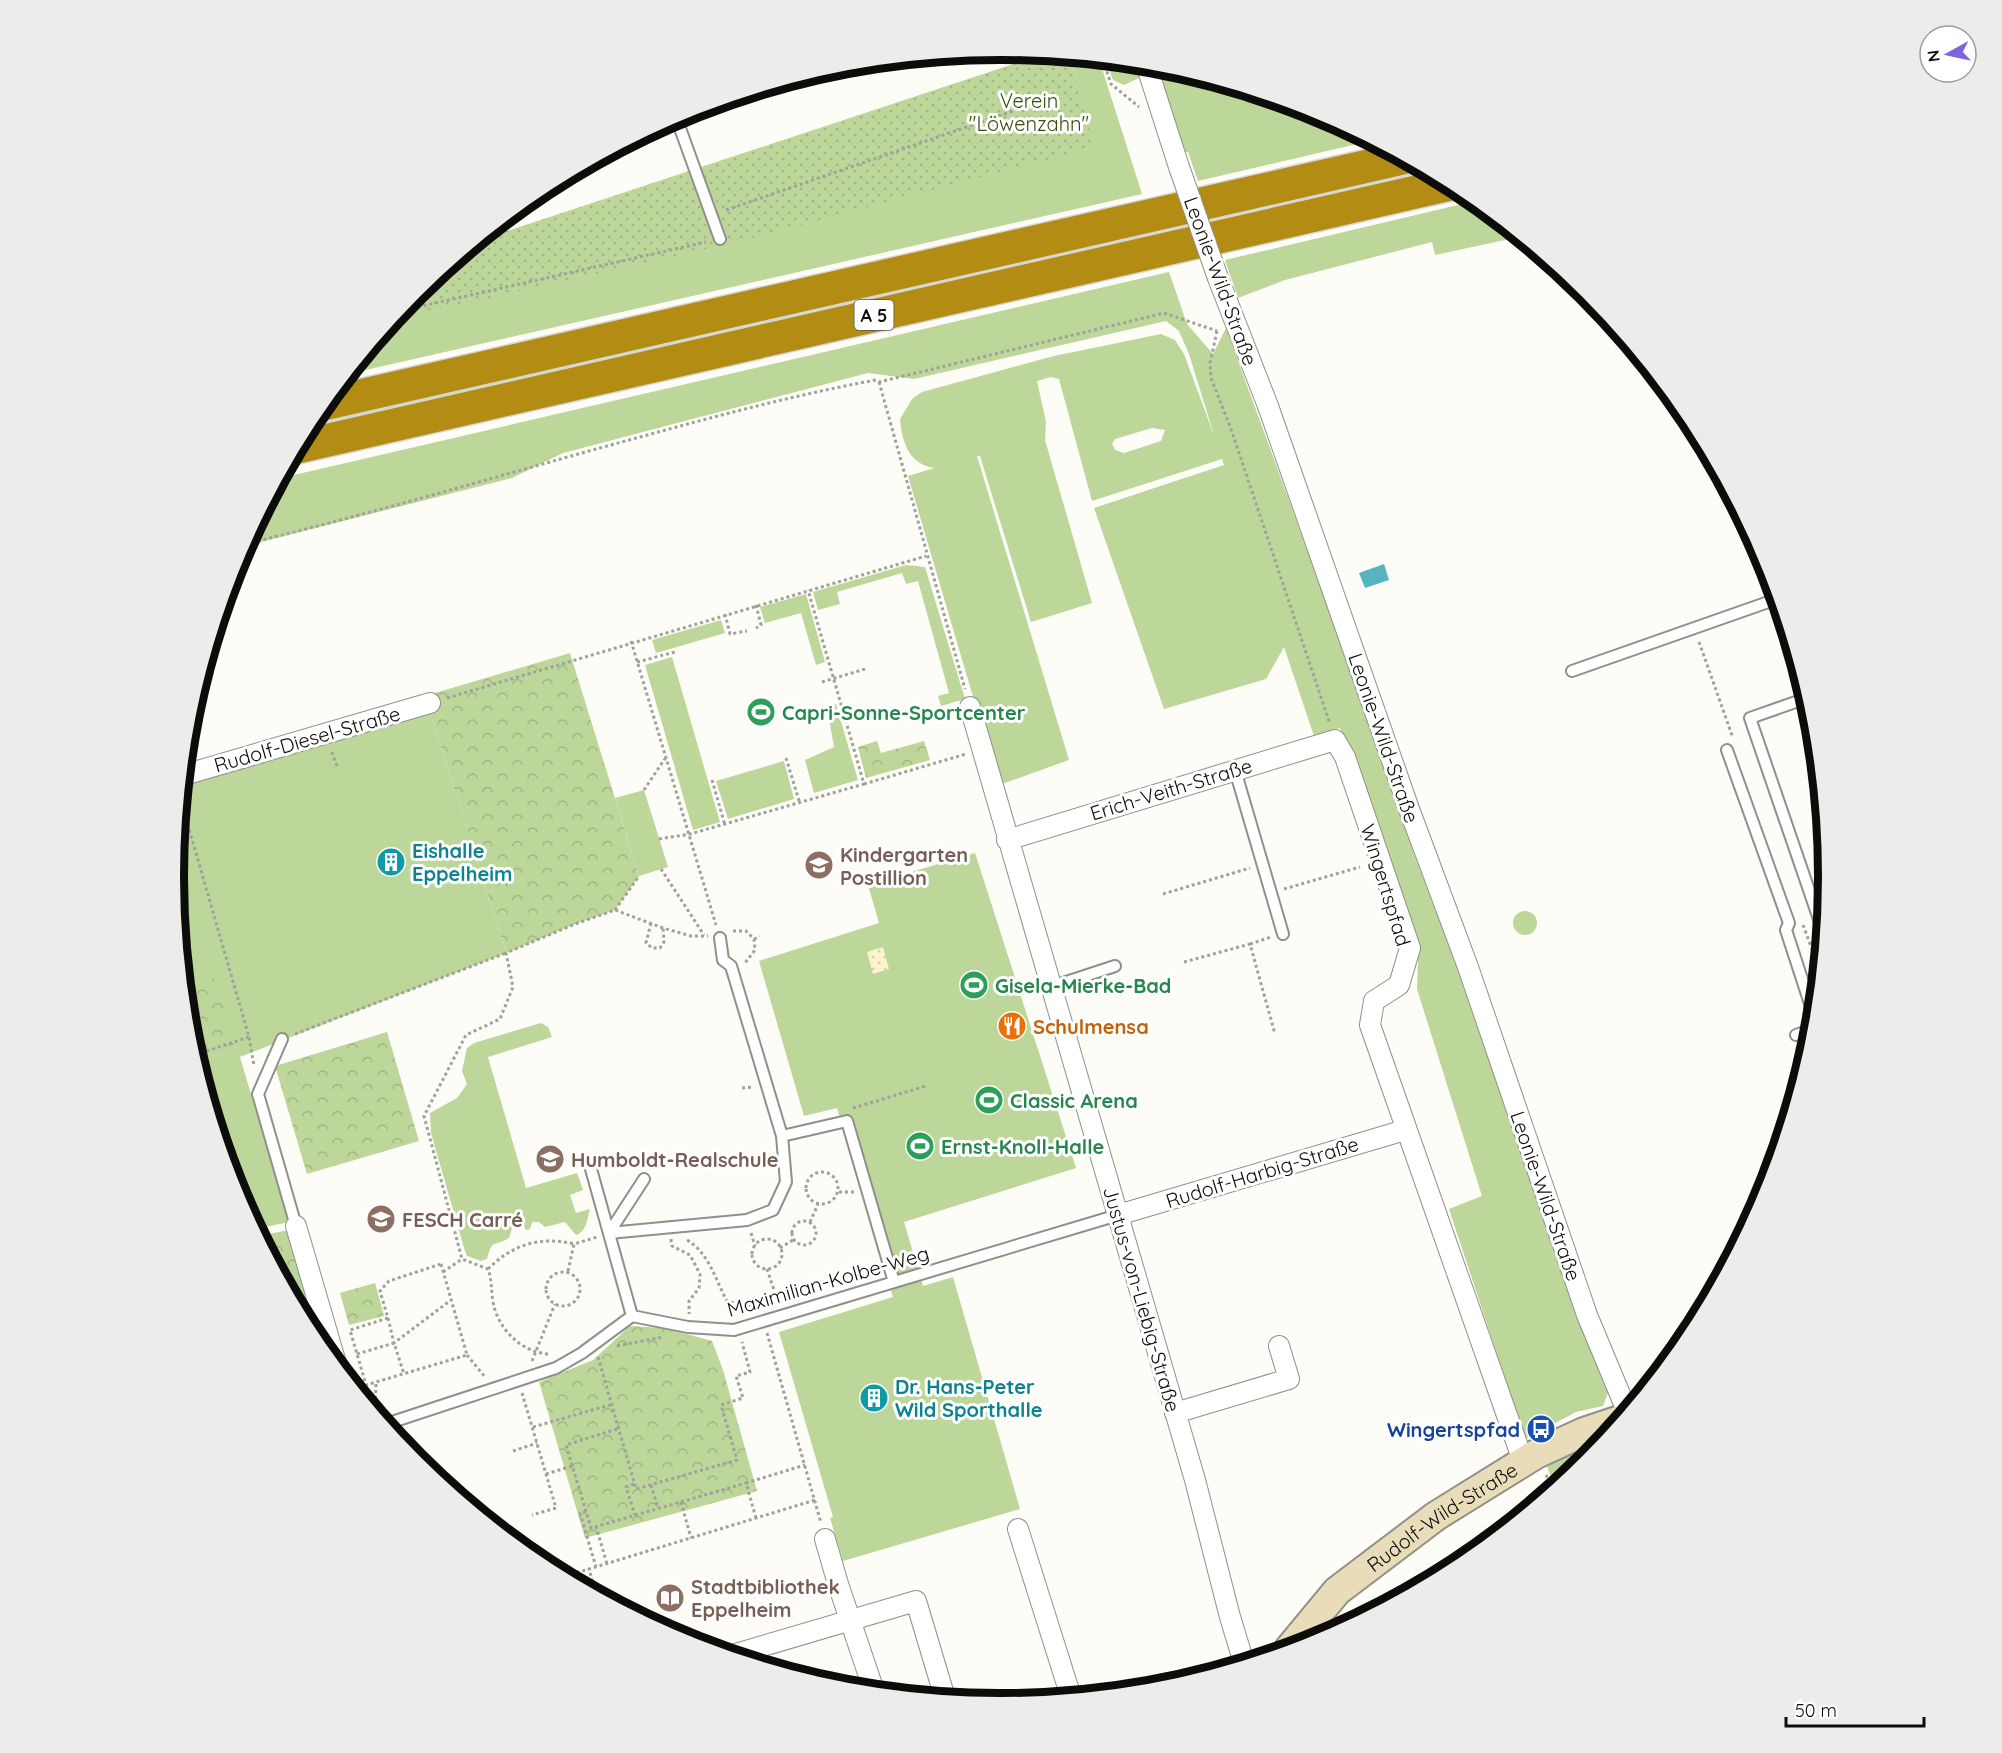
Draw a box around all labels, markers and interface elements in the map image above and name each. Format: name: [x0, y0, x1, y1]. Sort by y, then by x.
north arrow: [1918, 24, 1978, 84]
text: N: [1922, 49, 1944, 63]
park label: Verein "Löwenzahn": [969, 88, 1089, 136]
street label: Leonie-Wild-Straße: [1179, 193, 1263, 369]
road number: A 5: [854, 300, 894, 330]
street label: Leonie-Wild-Straße: [1343, 650, 1425, 826]
sports icon: Capri-Sonne-Sportcenter: [745, 696, 777, 728]
street label: Rudolf-Diesel-Straße: [211, 700, 403, 778]
place label: Capri-Sonne-Sportcenter: [782, 700, 1026, 725]
street label: Erich-Veith-Straße: [1087, 752, 1255, 826]
street label: Wingertspfad: [1356, 821, 1416, 949]
place label: Eishalle Eppelheim: [412, 838, 512, 886]
place label: Kindergarten Postillion: [840, 842, 968, 890]
building icon: Eishalle Eppelheim: [375, 846, 407, 878]
school or university icon: Kindergarten Postillion: [803, 849, 835, 881]
sports icon: Gisela-Mierke-Bad: [958, 969, 990, 1001]
place label: Gisela-Mierke-Bad: [995, 973, 1171, 998]
restaurant icon: Schulmensa: [996, 1010, 1028, 1042]
place label: Schulmensa: [1033, 1014, 1149, 1039]
sports icon: Classic Arena: [973, 1084, 1005, 1116]
place label: Classic Arena: [1010, 1088, 1138, 1113]
street label: Leonie-Wild-Straße: [1505, 1108, 1587, 1284]
sports icon: Ernst-Knoll-Halle: [904, 1130, 936, 1162]
street label: Rudolf-Harbig-Straße: [1163, 1131, 1361, 1213]
place label: Ernst-Knoll-Halle: [941, 1134, 1104, 1159]
school or university icon: Humboldt-Realschule: [534, 1143, 566, 1175]
place label: Humboldt-Realschule: [571, 1147, 778, 1172]
street label: Justus-von-Liebig-Straße: [1098, 1183, 1186, 1415]
school or university icon: FESCH Carré: [365, 1203, 397, 1235]
place label: FESCH Carré: [402, 1207, 523, 1232]
street label: Maximilian-Kolbe-Weg: [724, 1240, 932, 1322]
place label: Dr. Hans-Peter Wild Sporthalle: [895, 1374, 1042, 1422]
building icon: Dr. Hans-Peter Wild Sporthalle: [858, 1382, 890, 1414]
bus stop icon: Wingertspfad: [1525, 1413, 1557, 1445]
place label: Wingertspfad: [1387, 1417, 1520, 1442]
street label: Rudolf-Wild-Straße: [1361, 1456, 1522, 1577]
place label: Stadtbibliothek Eppelheim: [691, 1574, 840, 1622]
library icon: Stadtbibliothek Eppelheim: [654, 1582, 686, 1614]
scale bar: [1786, 1690, 1924, 1728]
text: 50 m: [1795, 1699, 1837, 1722]

